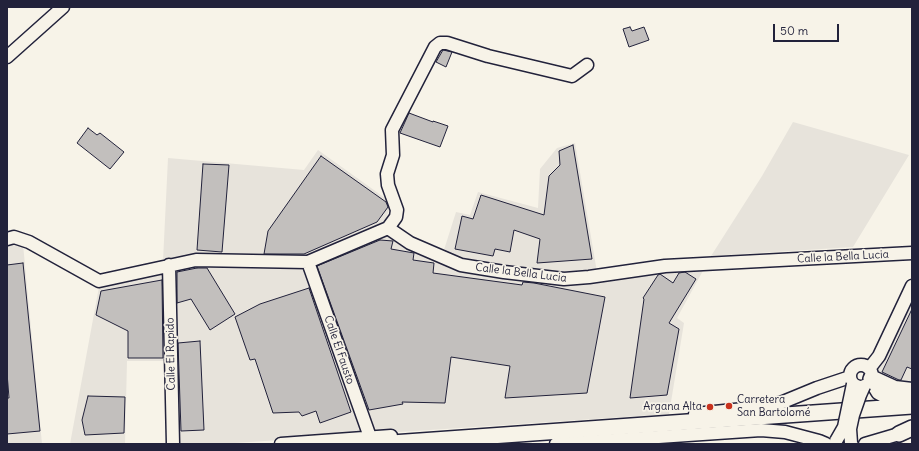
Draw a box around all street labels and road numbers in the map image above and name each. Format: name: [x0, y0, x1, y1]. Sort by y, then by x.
street label: Calle la Bella Lucia: [797, 248, 889, 266]
street label: Calle la Bella Lucia: [475, 261, 567, 285]
street label: Calle El Fausto: [321, 314, 357, 386]
street label: Calle El Rapido: [164, 317, 178, 391]

